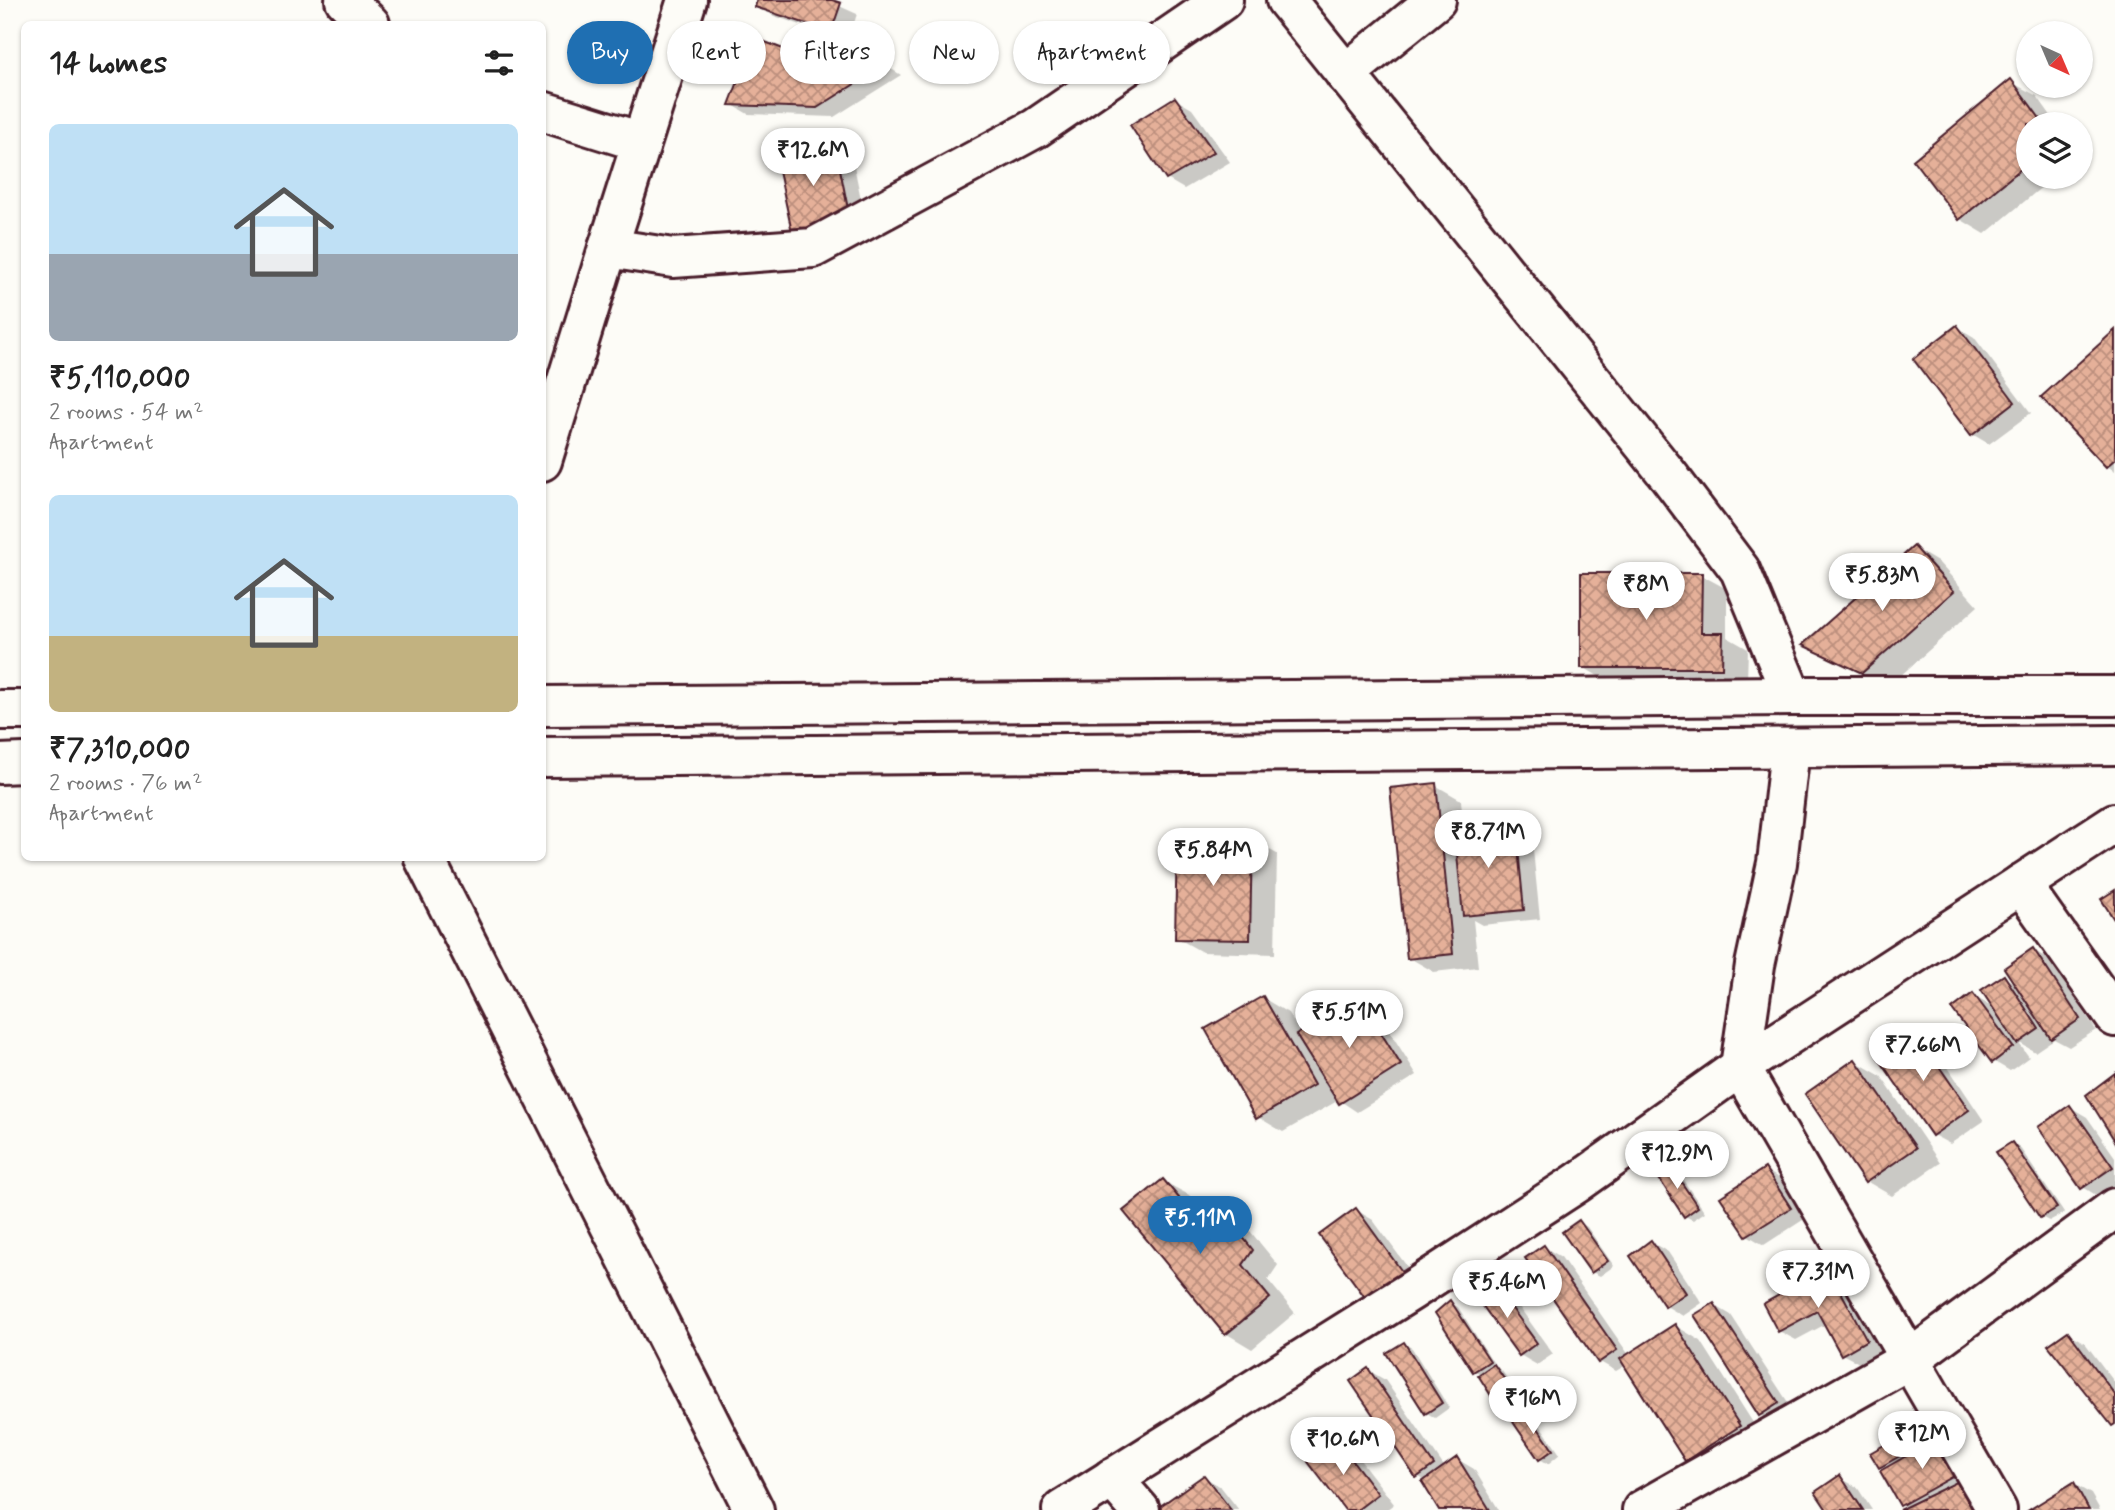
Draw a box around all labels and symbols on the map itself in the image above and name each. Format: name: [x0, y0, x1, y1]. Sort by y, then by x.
north arrow: [2016, 21, 2093, 98]
pin: ₹12.6M: [756, 128, 870, 188]
pin: ₹5.83M: [1825, 554, 1939, 613]
pin: ₹8M: [1612, 562, 1680, 622]
pin: ₹8.71M: [1431, 810, 1545, 870]
pin: ₹5.84M: [1156, 828, 1270, 888]
pin: ₹5.51M: [1292, 990, 1406, 1050]
pin: ₹7.66M: [1866, 1024, 1980, 1083]
pin: ₹12.9M: [1620, 1132, 1734, 1191]
pin: ₹5.11M: [1143, 1196, 1257, 1256]
pin: ₹7.31M: [1761, 1250, 1875, 1310]
pin: ₹5.46M: [1450, 1260, 1564, 1320]
pin: ₹16M: [1492, 1376, 1574, 1436]
pin: ₹12M: [1881, 1412, 1963, 1471]
pin: ₹10.6M: [1286, 1418, 1400, 1477]

